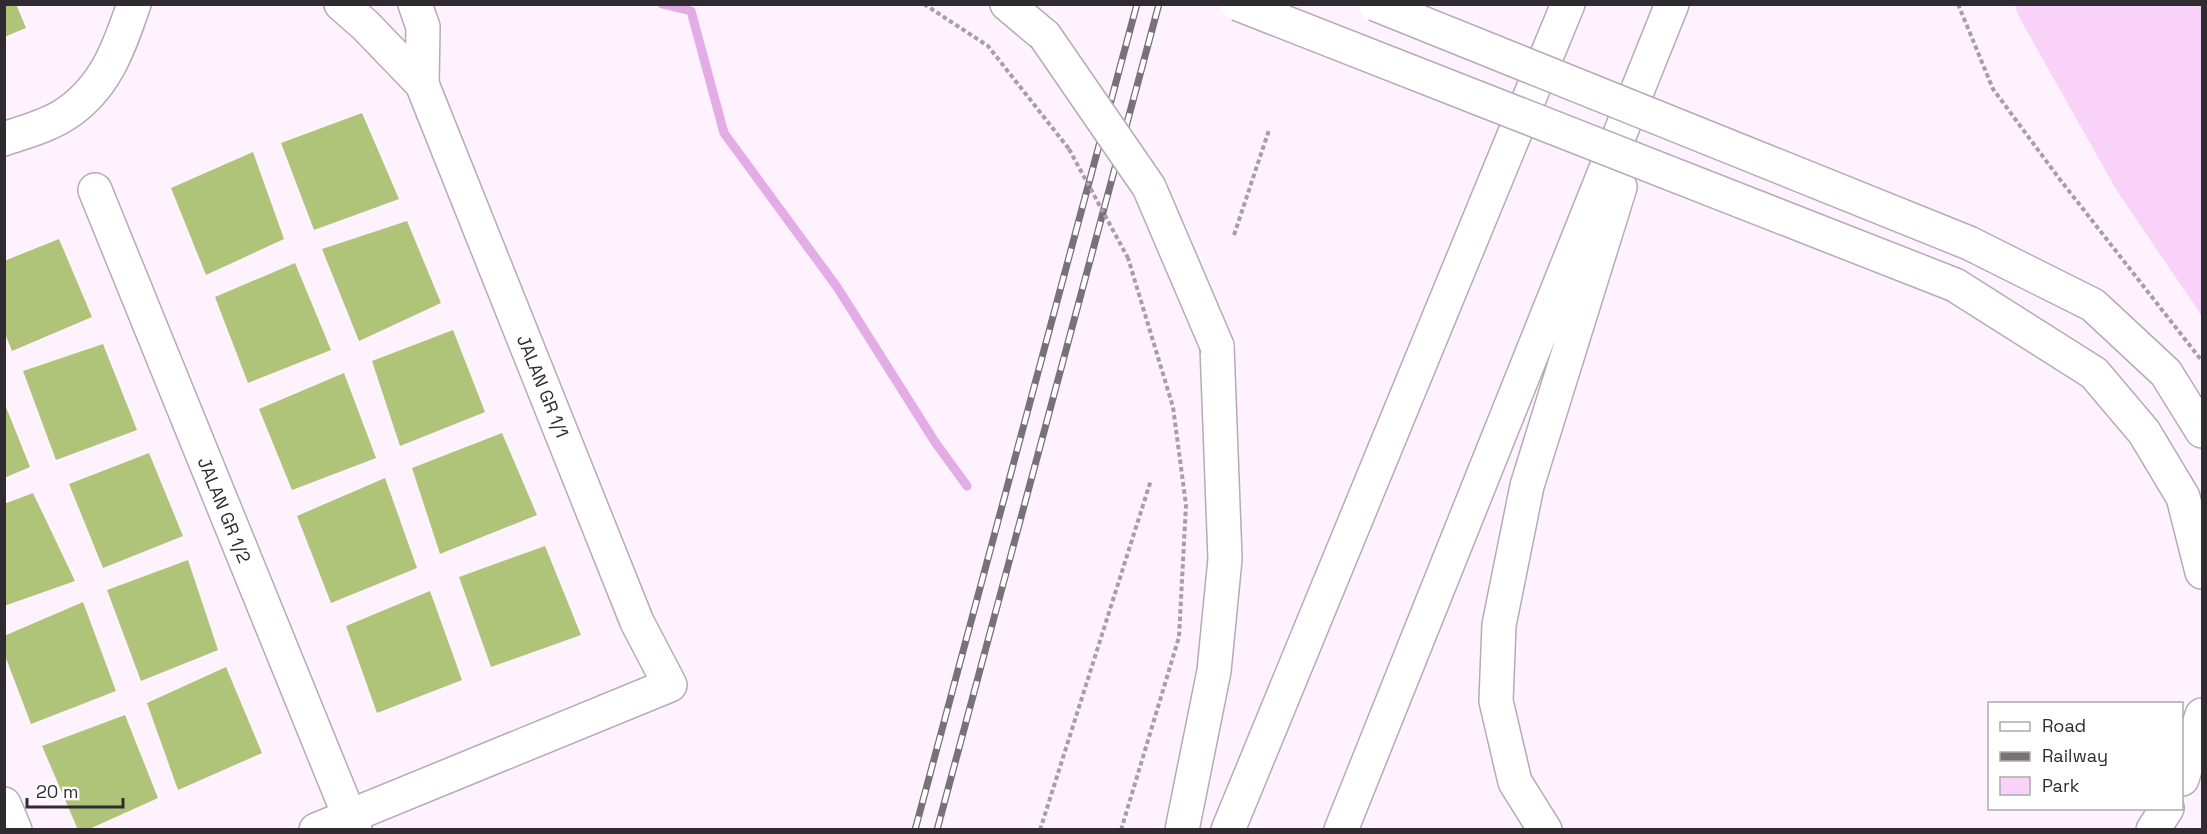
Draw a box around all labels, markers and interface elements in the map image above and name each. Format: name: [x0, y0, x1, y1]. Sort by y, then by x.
street label: JALAN GR 1/1: [512, 331, 574, 441]
street label: JALAN GR 1/2: [193, 453, 257, 566]
legend: [1988, 702, 2183, 810]
text: Road: [2042, 714, 2086, 737]
text: Railway: [2042, 744, 2108, 767]
scale bar: [27, 771, 123, 809]
text: Park: [2042, 774, 2080, 797]
text: 20 m: [36, 780, 79, 803]

